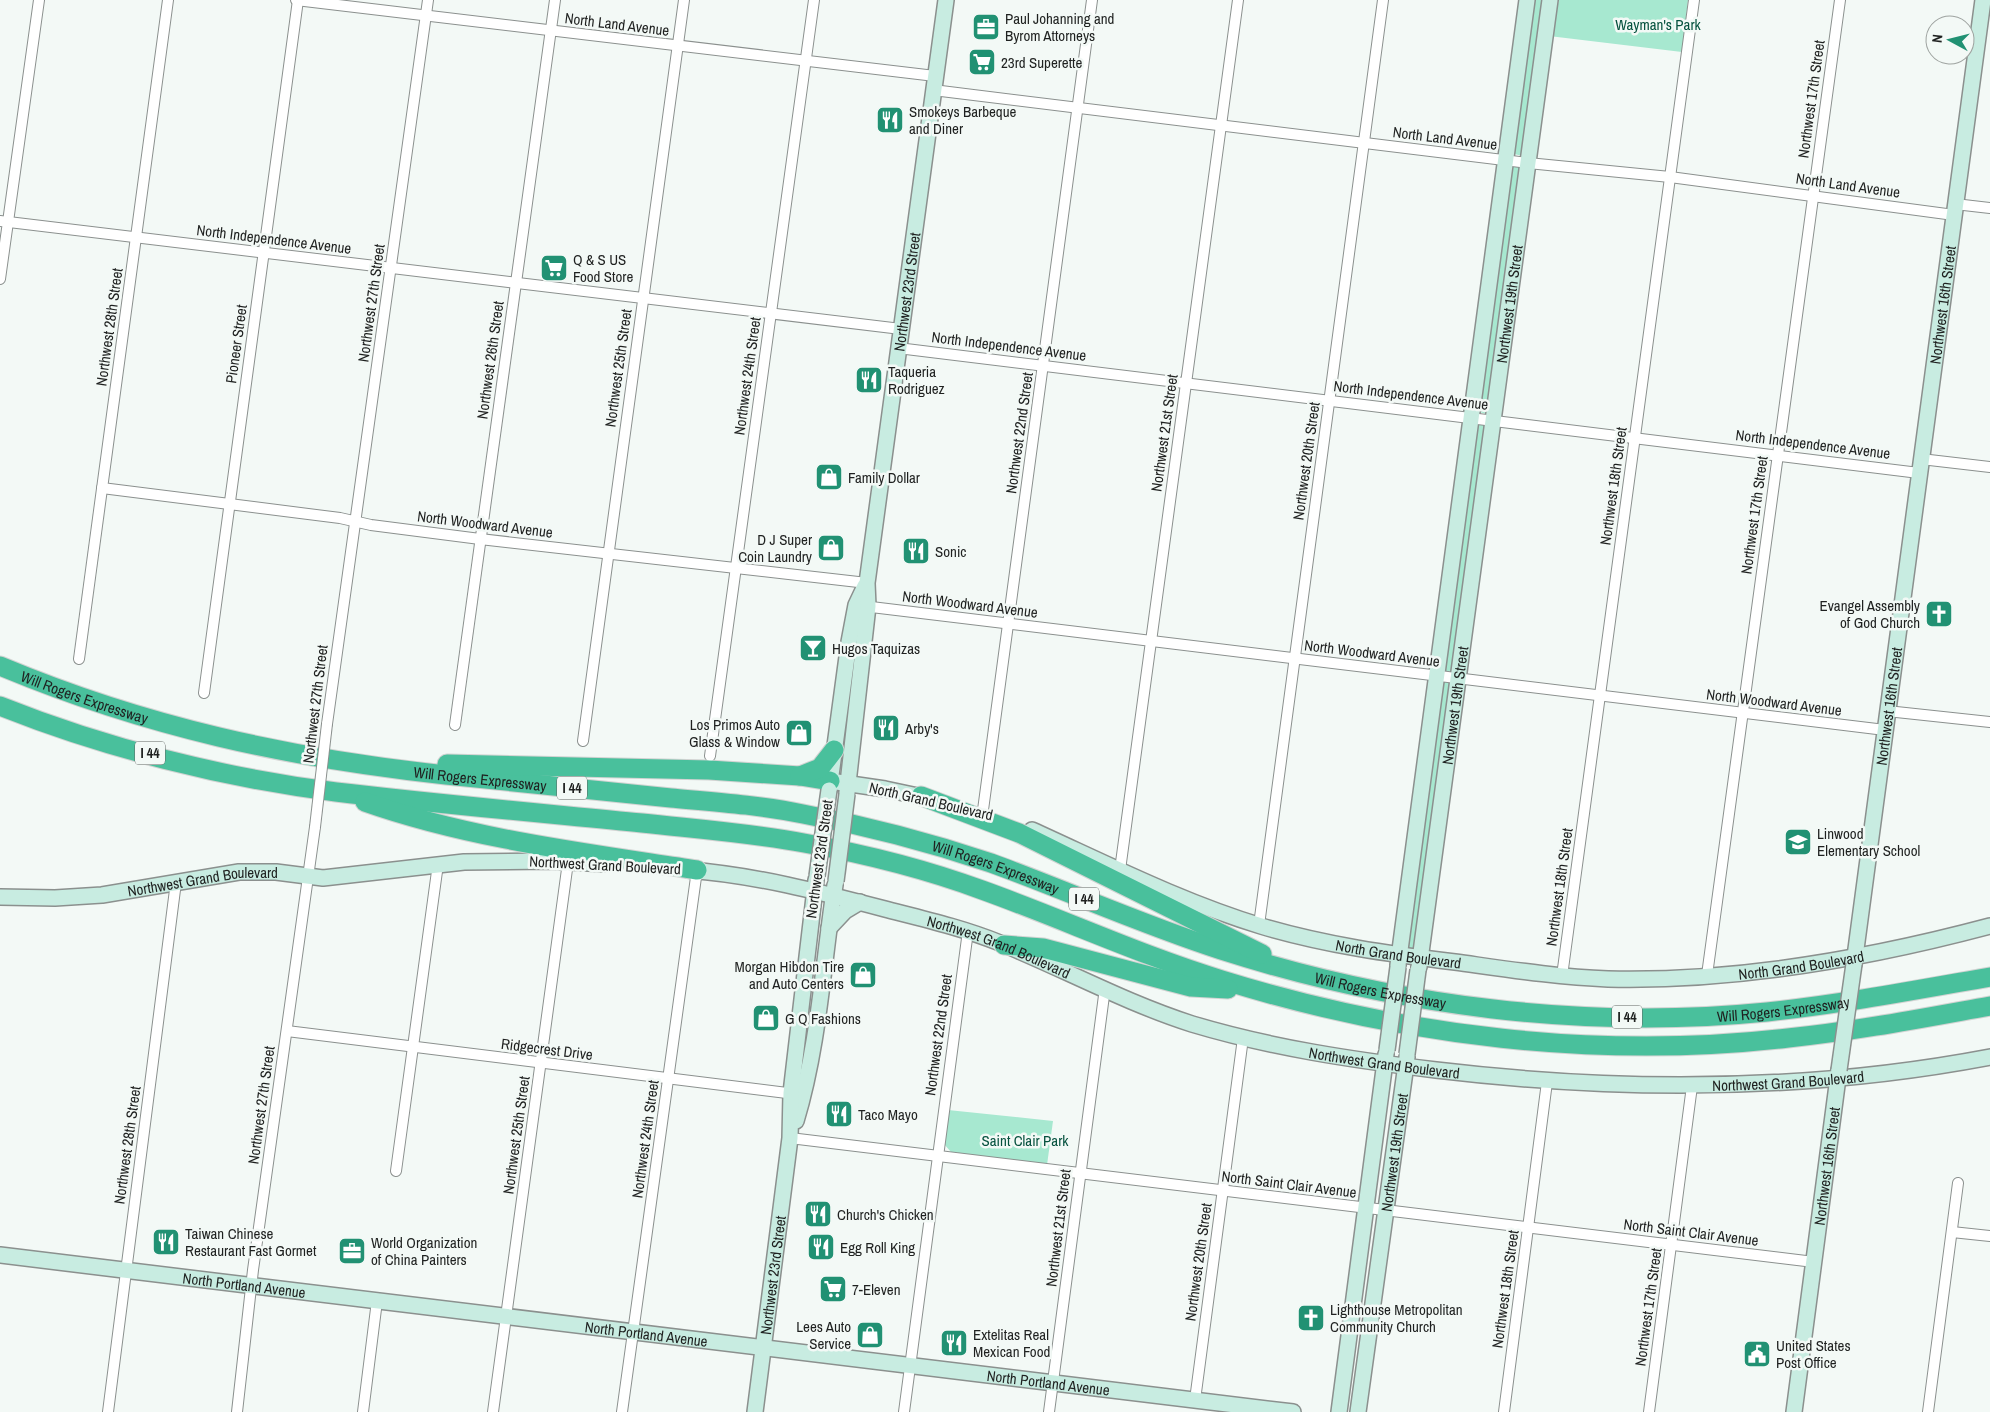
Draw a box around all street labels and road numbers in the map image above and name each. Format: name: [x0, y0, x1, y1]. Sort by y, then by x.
street label: North Land Avenue: [564, 7, 671, 41]
street label: Northwest 17th Street: [1792, 38, 1830, 159]
street label: North Land Avenue: [1392, 121, 1499, 155]
street label: North Land Avenue: [1794, 167, 1902, 203]
street label: North Independence Avenue: [195, 219, 353, 259]
street label: Northwest 23rd Street: [888, 231, 925, 353]
street label: Northwest 27th Street: [352, 242, 390, 363]
street label: Northwest 19th Street: [1490, 243, 1527, 364]
street label: Northwest 16th Street: [1924, 244, 1961, 365]
street label: Northwest 28th Street: [90, 266, 128, 387]
street label: Northwest 26th Street: [471, 299, 509, 420]
street label: Pioneer Street: [220, 303, 252, 385]
street label: Northwest 25th Street: [599, 307, 637, 428]
street label: Northwest 24th Street: [728, 315, 766, 436]
street label: North Independence Avenue: [930, 326, 1088, 366]
street label: Northwest 22nd Street: [1000, 370, 1038, 495]
street label: Northwest 21st Street: [1145, 372, 1183, 493]
street label: North Independence Avenue: [1332, 375, 1490, 415]
street label: Northwest 20th Street: [1287, 400, 1325, 521]
street label: North Independence Avenue: [1734, 424, 1892, 464]
street label: Northwest 18th Street: [1594, 425, 1632, 546]
street label: Northwest 17th Street: [1735, 454, 1773, 575]
street label: North Woodward Avenue: [416, 505, 554, 543]
street label: North Woodward Avenue: [901, 585, 1039, 623]
street label: North Woodward Avenue: [1303, 634, 1441, 672]
street label: Northwest 27th Street: [297, 643, 333, 764]
street label: Northwest 19th Street: [1436, 644, 1473, 766]
street label: Northwest 16th Street: [1870, 645, 1907, 767]
street label: Will Rogers Expressway: [18, 665, 152, 729]
street label: North Woodward Avenue: [1705, 683, 1843, 721]
road number: I 44: [135, 741, 165, 764]
street label: Will Rogers Expressway: [412, 761, 548, 796]
road number: I 44: [557, 776, 587, 800]
street label: North Grand Boulevard: [867, 777, 995, 825]
street label: Northwest 23rd Street: [800, 798, 838, 920]
street label: Northwest 18th Street: [1540, 826, 1578, 947]
street label: Will Rogers Expressway: [930, 835, 1063, 899]
street label: Northwest Grand Boulevard: [529, 851, 681, 879]
street label: Northwest Grand Boulevard: [126, 862, 278, 901]
road number: I 44: [1069, 888, 1099, 911]
street label: Northwest Grand Boulevard: [925, 910, 1074, 983]
street label: North Grand Boulevard: [1334, 934, 1463, 973]
street label: North Grand Boulevard: [1737, 945, 1866, 984]
street label: Will Rogers Expressway: [1313, 967, 1448, 1013]
street label: Northwest 22nd Street: [919, 972, 957, 1097]
street label: Will Rogers Expressway: [1716, 991, 1852, 1026]
road number: I 44: [1612, 1006, 1642, 1028]
street label: Ridgecrest Drive: [500, 1033, 594, 1065]
street label: Northwest Grand Boulevard: [1307, 1041, 1461, 1083]
street label: Northwest 27th Street: [242, 1044, 280, 1165]
street label: Northwest Grand Boulevard: [1712, 1065, 1865, 1095]
street label: Northwest 25th Street: [497, 1074, 535, 1195]
street label: Northwest 24th Street: [626, 1078, 664, 1199]
street label: Northwest 28th Street: [108, 1084, 146, 1205]
street label: Northwest 19th Street: [1375, 1091, 1412, 1213]
street label: Northwest 16th Street: [1808, 1105, 1845, 1227]
street label: North Saint Clair Avenue: [1220, 1165, 1358, 1203]
street label: Northwest 21st Street: [1040, 1167, 1076, 1288]
street label: Northwest 20th Street: [1179, 1201, 1217, 1322]
street label: North Saint Clair Avenue: [1622, 1213, 1760, 1251]
street label: Northwest 23rd Street: [754, 1214, 791, 1336]
street label: Northwest 18th Street: [1486, 1228, 1524, 1349]
street label: Northwest 17th Street: [1629, 1246, 1667, 1367]
street label: North Portland Avenue: [182, 1267, 307, 1303]
street label: North Portland Avenue: [584, 1316, 709, 1351]
street label: North Portland Avenue: [986, 1364, 1111, 1400]

